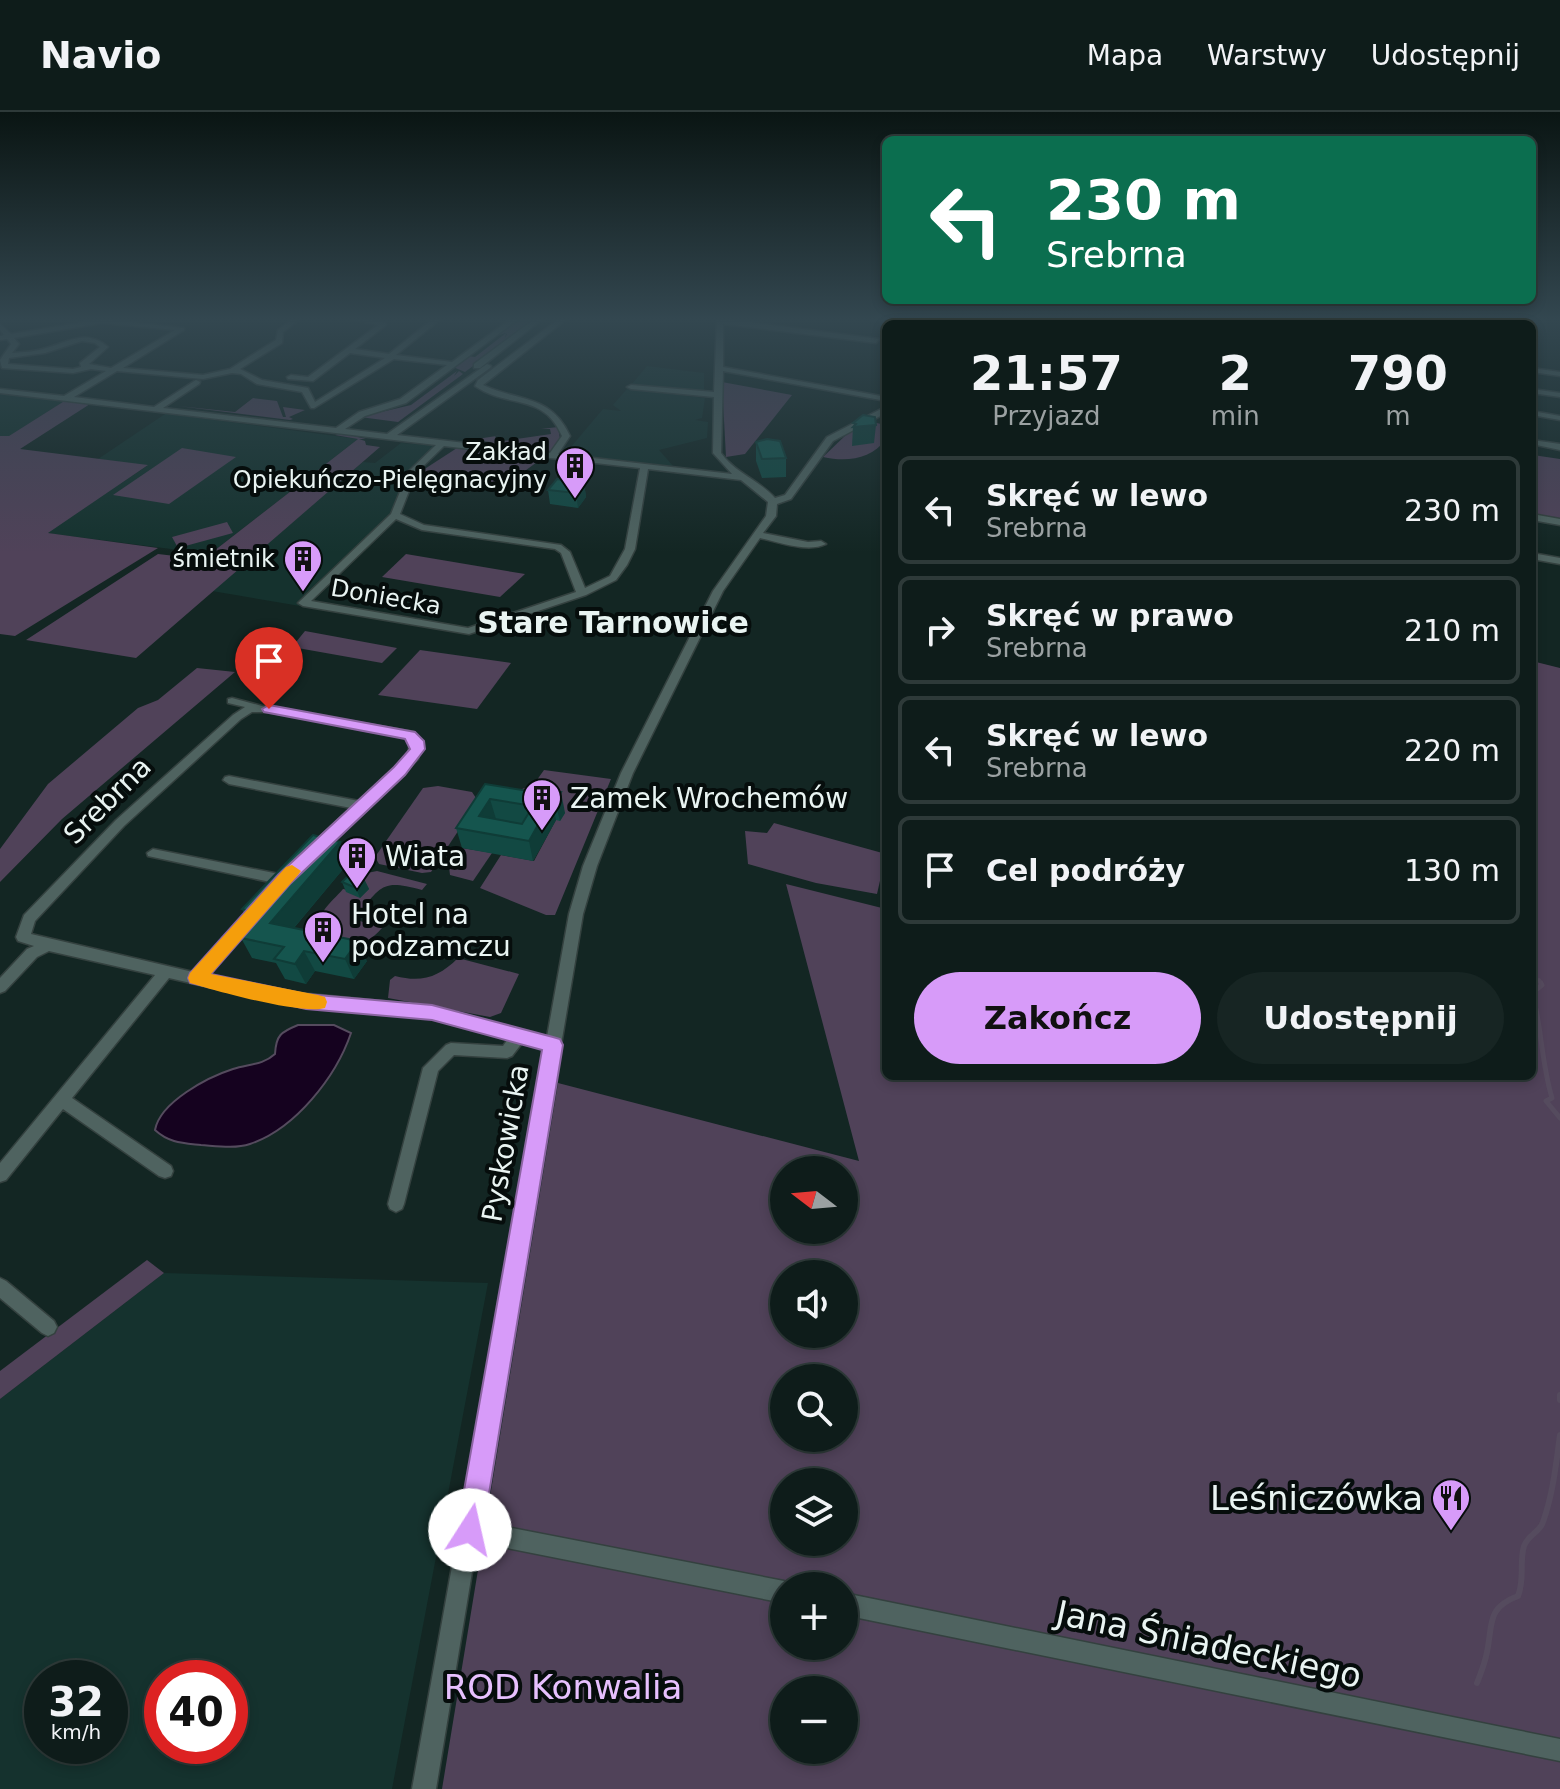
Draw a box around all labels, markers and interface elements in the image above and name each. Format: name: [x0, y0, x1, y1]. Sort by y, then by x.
text: Navio: [40, 33, 161, 77]
text: Mapa: [1087, 39, 1163, 72]
text: Warstwy: [1207, 39, 1327, 72]
text: Udostępnij: [1371, 39, 1520, 72]
text: 230 m: [1046, 167, 1241, 232]
icon: left: [914, 168, 1018, 272]
text: Srebrna: [1046, 234, 1187, 275]
text: 21:57: [970, 345, 1123, 401]
text: 2: [1219, 345, 1252, 401]
text: 790: [1348, 345, 1448, 401]
text: Przyjazd: [992, 401, 1101, 431]
text: min: [1211, 401, 1260, 431]
text: m: [1385, 401, 1411, 431]
place label: Zakład Opiekuńczo-Pielęgnacyjny: [233, 438, 547, 494]
building icon: Zakład Opiekuńczo-Pielęgnacyjny: [554, 445, 596, 500]
text: Skręć w lewo: [986, 478, 1208, 513]
icon: left: [918, 488, 962, 532]
text: 230 m: [1404, 493, 1500, 528]
text: Srebrna: [986, 513, 1088, 543]
building icon: śmietnik: [282, 538, 324, 593]
place label: śmietnik: [172, 545, 275, 573]
street label: Doniecka: [329, 574, 443, 620]
text: Skręć w prawo: [986, 598, 1234, 633]
district label: Stare Tarnowice: [477, 605, 749, 640]
icon: right: [918, 608, 962, 652]
text: 210 m: [1404, 613, 1500, 648]
pin: [235, 627, 303, 709]
text: Srebrna: [986, 633, 1088, 663]
icon: arrive: [247, 639, 291, 683]
text: Skręć w lewo: [986, 718, 1208, 753]
icon: left: [918, 728, 962, 772]
text: 220 m: [1404, 733, 1500, 768]
street label: Srebrna: [57, 750, 158, 851]
text: Srebrna: [986, 753, 1088, 783]
building icon: Zamek Wrochemów: [521, 777, 563, 832]
place label: Zamek Wrochemów: [570, 782, 848, 815]
building icon: Wiata: [336, 835, 378, 890]
place label: Wiata: [385, 840, 465, 873]
icon: arrive: [918, 848, 962, 892]
text: Cel podróży: [986, 853, 1185, 888]
text: 130 m: [1404, 853, 1500, 888]
place label: Hotel na podzamczu: [351, 898, 511, 963]
building icon: Hotel na podzamczu: [302, 909, 344, 964]
button: Zakończ: [914, 972, 1201, 1064]
button: Udostępnij: [1217, 972, 1504, 1064]
street label: Pyskowicka: [475, 1062, 536, 1224]
north arrow: [770, 1156, 858, 1244]
map controls: [770, 1156, 858, 1764]
button: sound: [770, 1260, 858, 1348]
button: search: [770, 1364, 858, 1452]
button: layers: [770, 1468, 858, 1556]
restaurant icon: Leśniczówka: [1430, 1477, 1472, 1532]
place label: Leśniczówka: [1210, 1478, 1423, 1518]
position arrow: [428, 1488, 512, 1572]
button: +: [770, 1572, 858, 1660]
street label: Jana Śniadeckiego: [1051, 1592, 1365, 1696]
speed limit sign: 40: [144, 1660, 248, 1764]
park label: ROD Konwalia: [444, 1667, 682, 1707]
button: −: [770, 1676, 858, 1764]
text: 32: [48, 1679, 104, 1725]
text: km/h: [51, 1720, 101, 1744]

